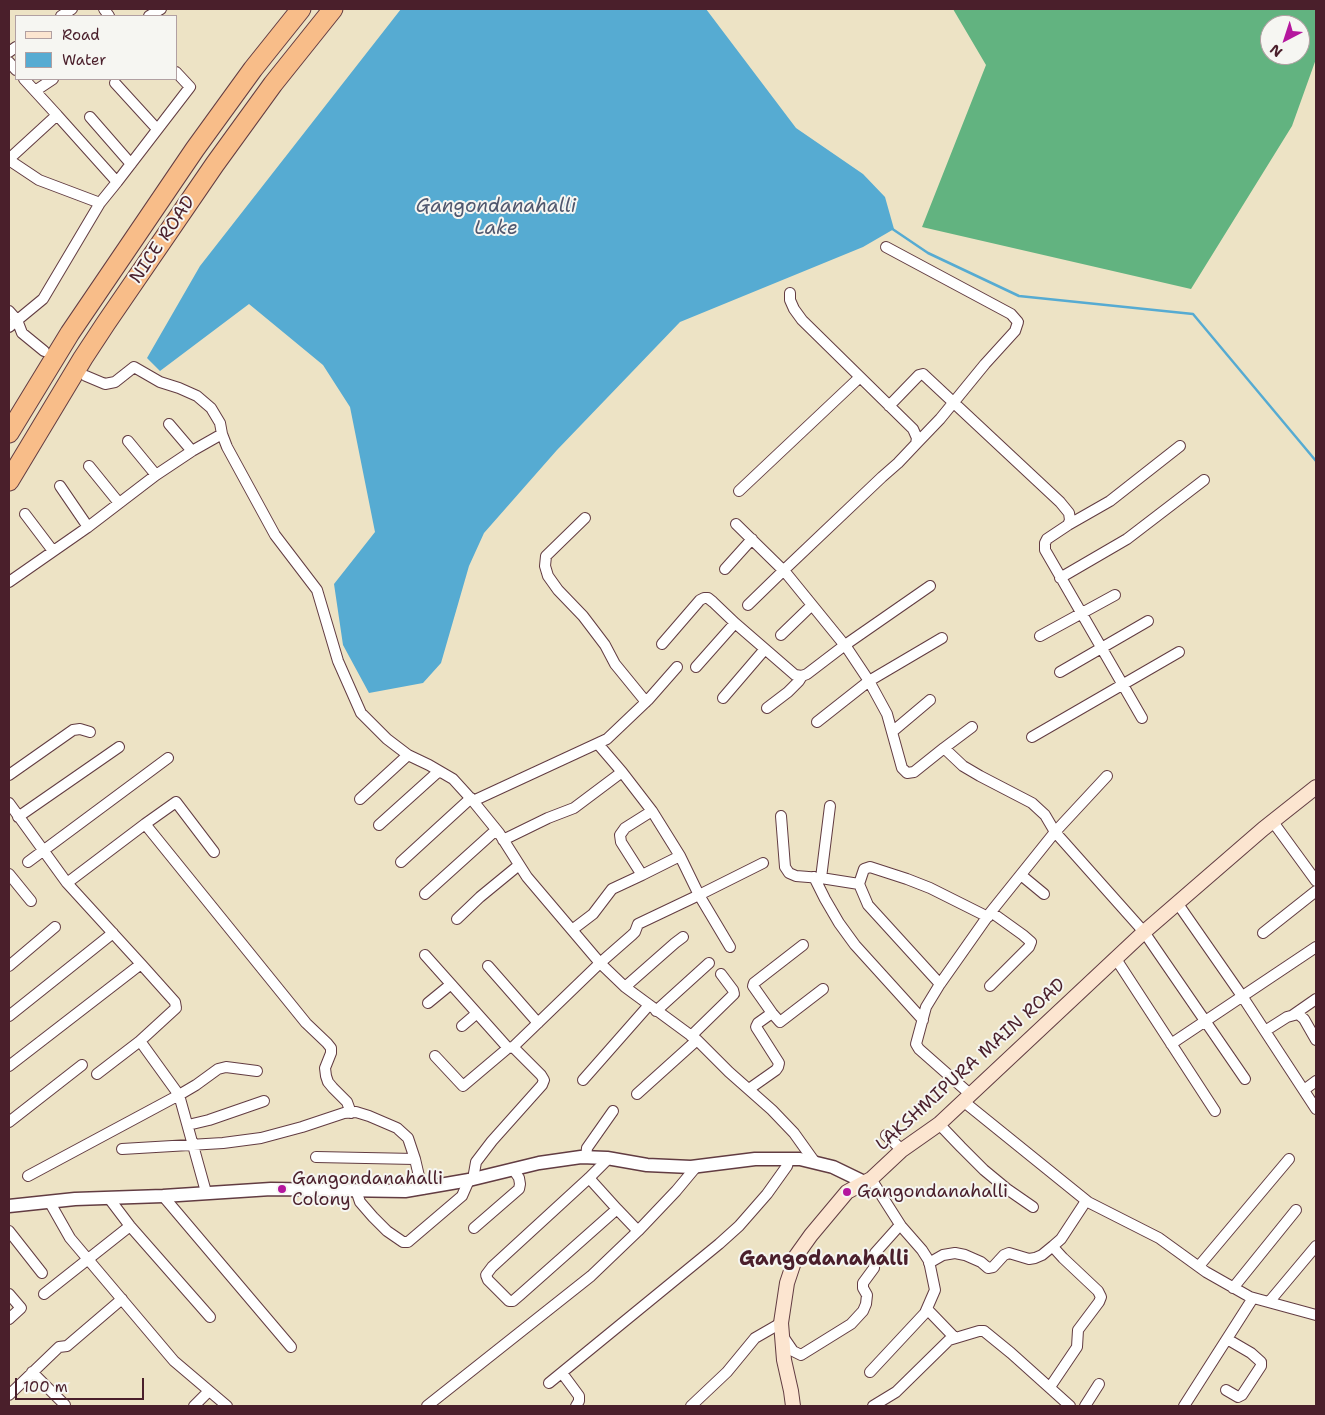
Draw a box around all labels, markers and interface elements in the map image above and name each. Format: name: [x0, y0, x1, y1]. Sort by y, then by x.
legend: [15, 15, 178, 80]
north arrow: [1260, 15, 1310, 65]
text: Road: [62, 25, 100, 45]
text: N: [1266, 40, 1286, 61]
text: Water: [62, 50, 106, 70]
street label: NICE ROAD: [126, 192, 200, 288]
water label: Gangondanahalli Lake: [416, 196, 576, 240]
street label: LAKSHMIPURA MAIN ROAD: [872, 974, 1070, 1156]
place label: Gangondanahalli Colony: [292, 1168, 443, 1210]
place label: Gangondanahalli: [857, 1181, 1008, 1203]
marker: Gangondanahalli Colony: [276, 1183, 288, 1195]
marker: Gangondanahalli: [841, 1186, 853, 1198]
district label: Gangodanahalli: [739, 1248, 909, 1272]
scale bar: [18, 1368, 146, 1400]
text: 100 m: [23, 1377, 68, 1397]

